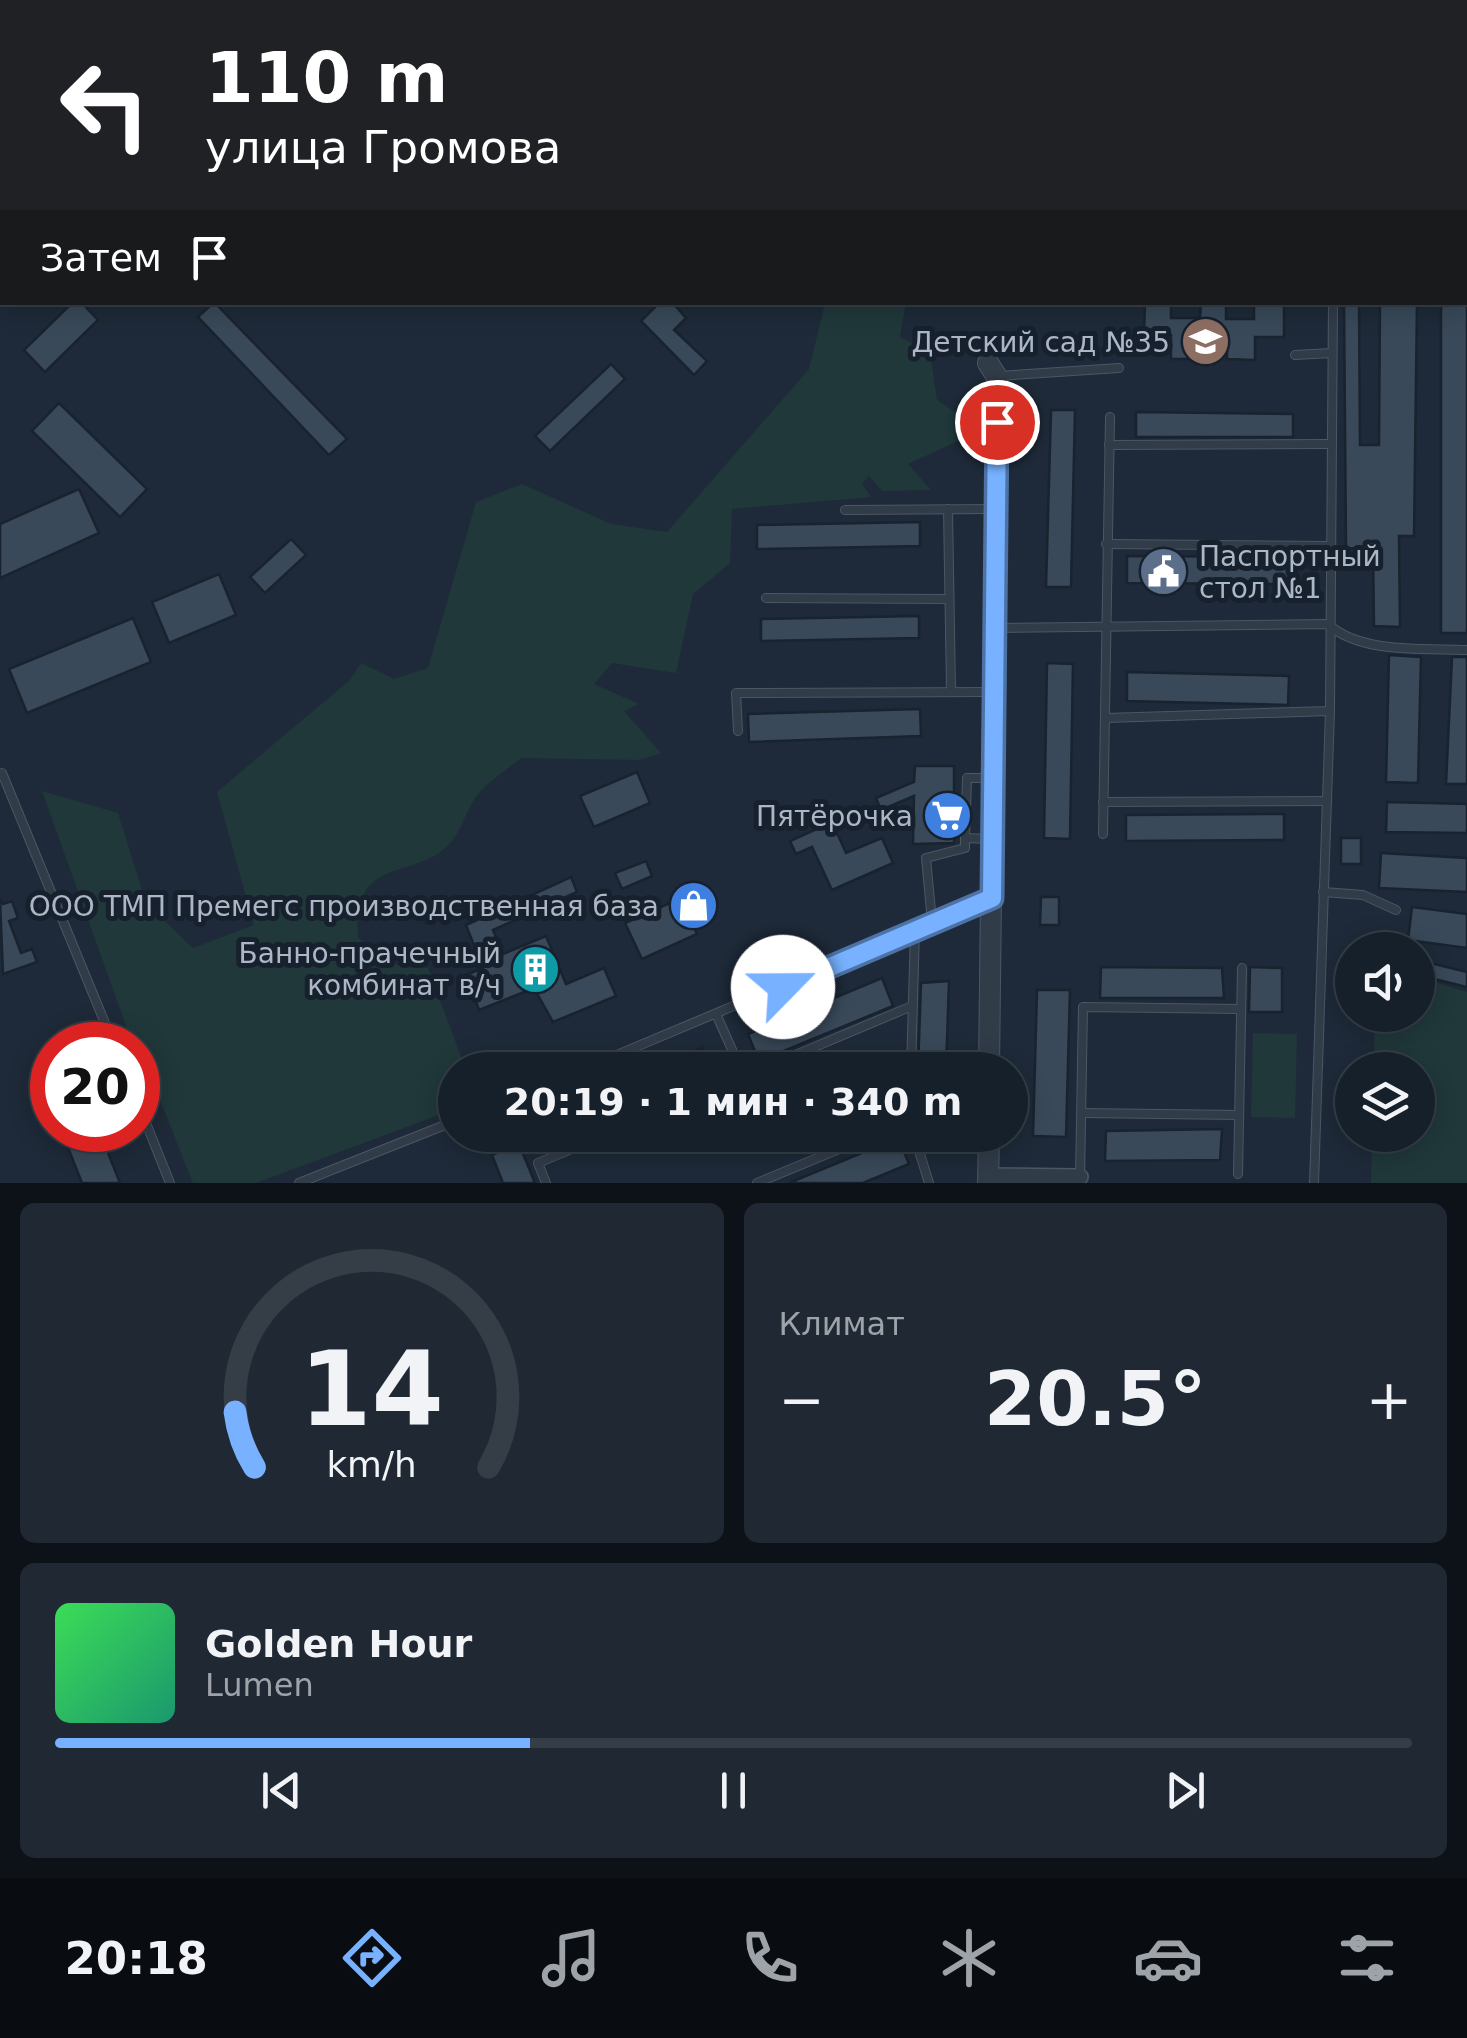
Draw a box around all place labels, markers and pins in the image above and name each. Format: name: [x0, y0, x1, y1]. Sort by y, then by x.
school or university icon: Детский сад №35: [1179, 316, 1231, 368]
place label: Детский сад №35: [911, 326, 1170, 359]
pin: [955, 380, 1040, 465]
place label: Паспортный стол №1: [1199, 540, 1381, 605]
public building icon: Паспортный стол №1: [1138, 546, 1190, 598]
supermarket icon: Пятёрочка: [922, 790, 974, 842]
place label: Пятёрочка: [756, 800, 913, 833]
shop icon: ООО ТМП Премегс производственная база: [668, 880, 720, 932]
place label: ООО ТМП Премегс производственная база: [29, 890, 659, 923]
place label: Банно-прачечный комбинат в/ч: [239, 937, 501, 1002]
building icon: Банно-прачечный комбинат в/ч: [510, 943, 562, 995]

